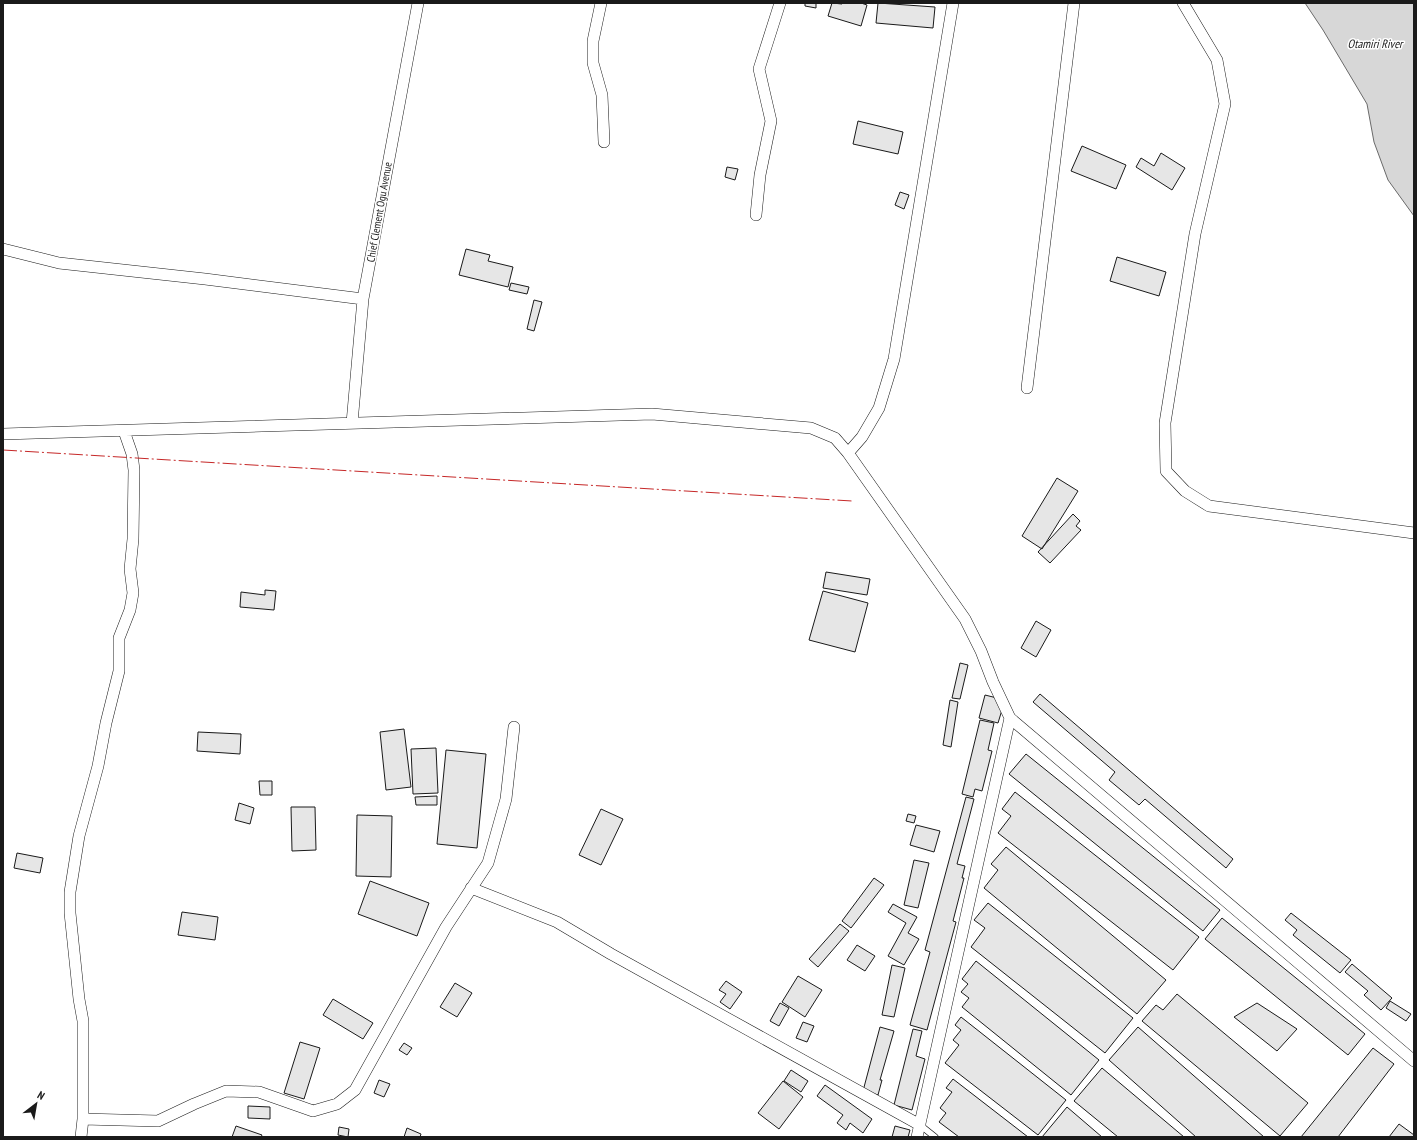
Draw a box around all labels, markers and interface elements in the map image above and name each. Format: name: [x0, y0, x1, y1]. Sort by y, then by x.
water label: Otamiri River: [1348, 36, 1404, 51]
street label: Chief Clement Ogu Avenue: [363, 160, 395, 263]
north arrow: [16, 1084, 56, 1124]
text: N: [35, 1088, 47, 1103]

